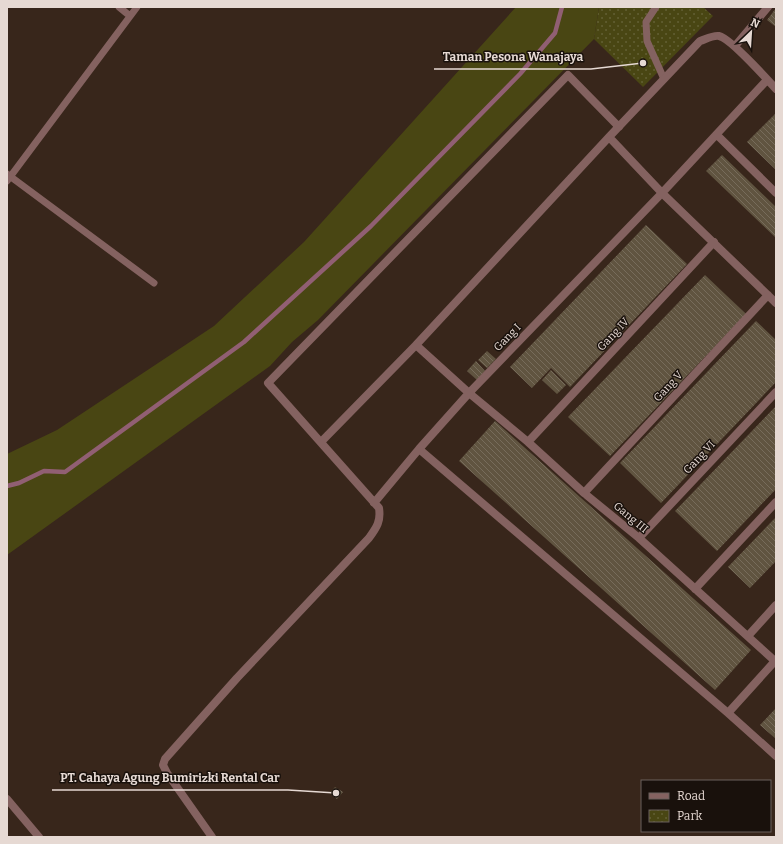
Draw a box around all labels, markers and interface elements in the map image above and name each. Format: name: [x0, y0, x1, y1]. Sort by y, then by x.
north arrow: [731, 12, 771, 52]
text: N: [748, 16, 762, 31]
callout: Taman Pesona Wanajaya: [434, 45, 591, 69]
text: Taman Pesona Wanajaya: [443, 50, 584, 65]
street label: Gang IV: [595, 315, 632, 354]
street label: Gang I: [491, 321, 524, 354]
street label: Gang V: [651, 368, 686, 404]
street label: Gang VI: [681, 438, 718, 477]
street label: Gang III: [611, 499, 651, 536]
callout: PT. Cahaya Agung Bumirizki Rental Car: [52, 766, 288, 790]
text: PT. Cahaya Agung Bumirizki Rental Car: [60, 771, 280, 785]
legend: [641, 780, 771, 832]
text: Road: [677, 789, 705, 803]
text: Park: [677, 809, 703, 823]

